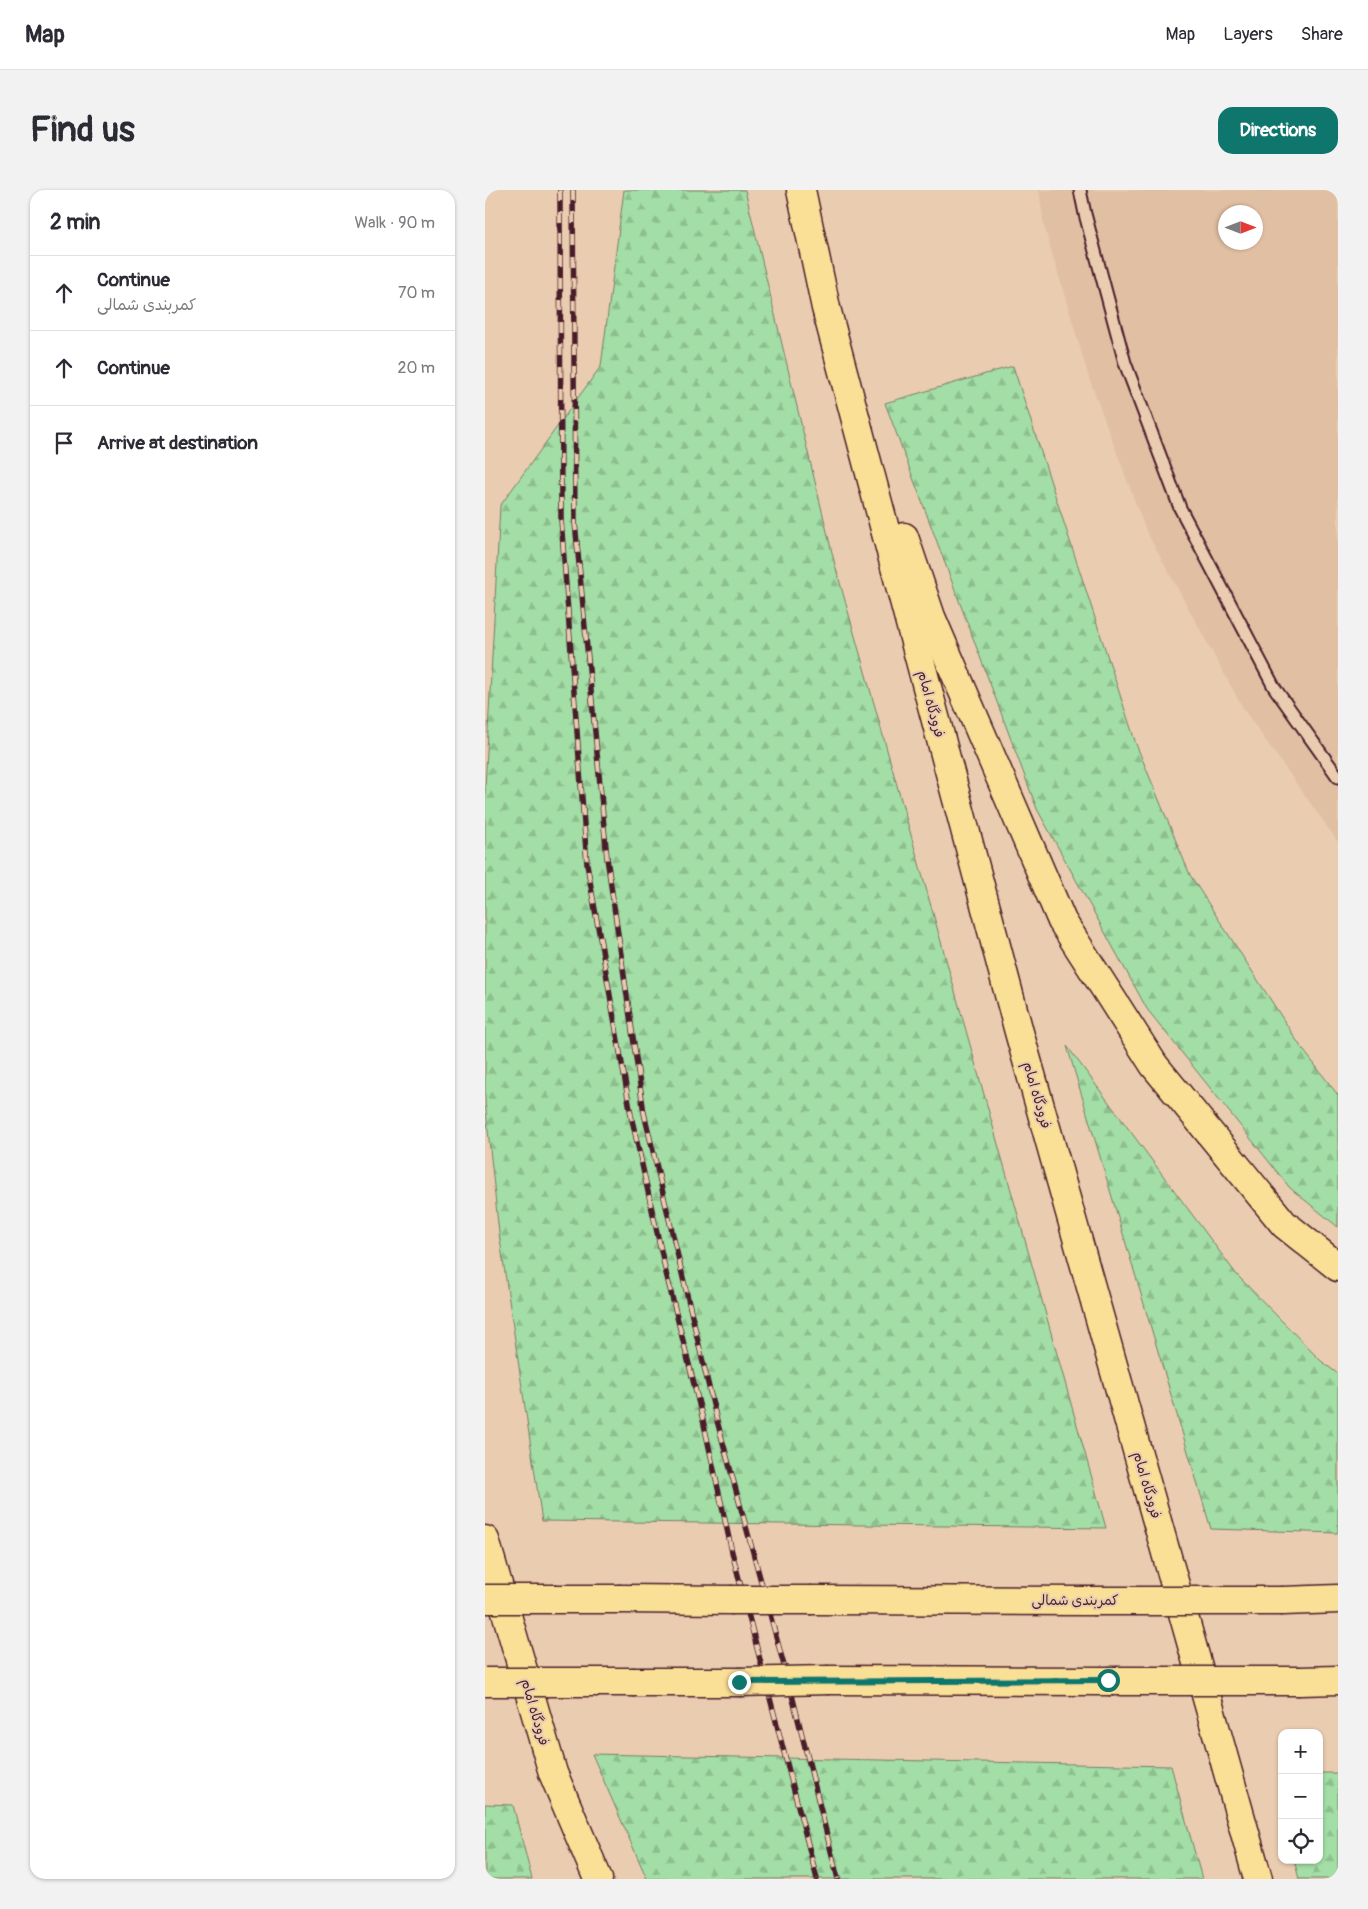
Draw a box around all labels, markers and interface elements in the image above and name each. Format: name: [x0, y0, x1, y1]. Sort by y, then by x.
text: Map: [25, 20, 65, 49]
text: Map: [1166, 23, 1195, 46]
text: Layers: [1223, 23, 1273, 46]
text: Share: [1301, 23, 1343, 46]
button: Directions: [1218, 107, 1338, 154]
text: Find us: [30, 108, 135, 152]
north arrow: [1218, 205, 1263, 250]
text: 2 min: [50, 209, 100, 236]
text: Walk · 90 m: [354, 213, 435, 233]
text: Continue: [97, 268, 170, 292]
icon: ahead: [50, 279, 78, 307]
text: 70 m: [398, 283, 435, 303]
text: کمربندی شمالی: [97, 295, 196, 315]
icon: ahead: [50, 354, 78, 382]
text: Continue: [97, 356, 170, 380]
text: 20 m: [397, 358, 435, 378]
icon: arrive: [50, 429, 78, 457]
text: Arrive at destination: [97, 431, 258, 455]
street label: فرودگاه امام: [912, 669, 948, 740]
street label: فرودگاه امام: [1017, 1060, 1055, 1131]
street label: فرودگاه امام: [1127, 1450, 1165, 1521]
street label: کمربندی شمالی: [1032, 1592, 1118, 1609]
route start: [1097, 1669, 1120, 1692]
route end: [728, 1671, 751, 1694]
street label: فرودگاه امام: [515, 1677, 553, 1748]
map controls: [1278, 1729, 1323, 1864]
button: +: [1278, 1729, 1323, 1774]
button: −: [1278, 1774, 1323, 1819]
button: locate: [1278, 1819, 1323, 1864]

